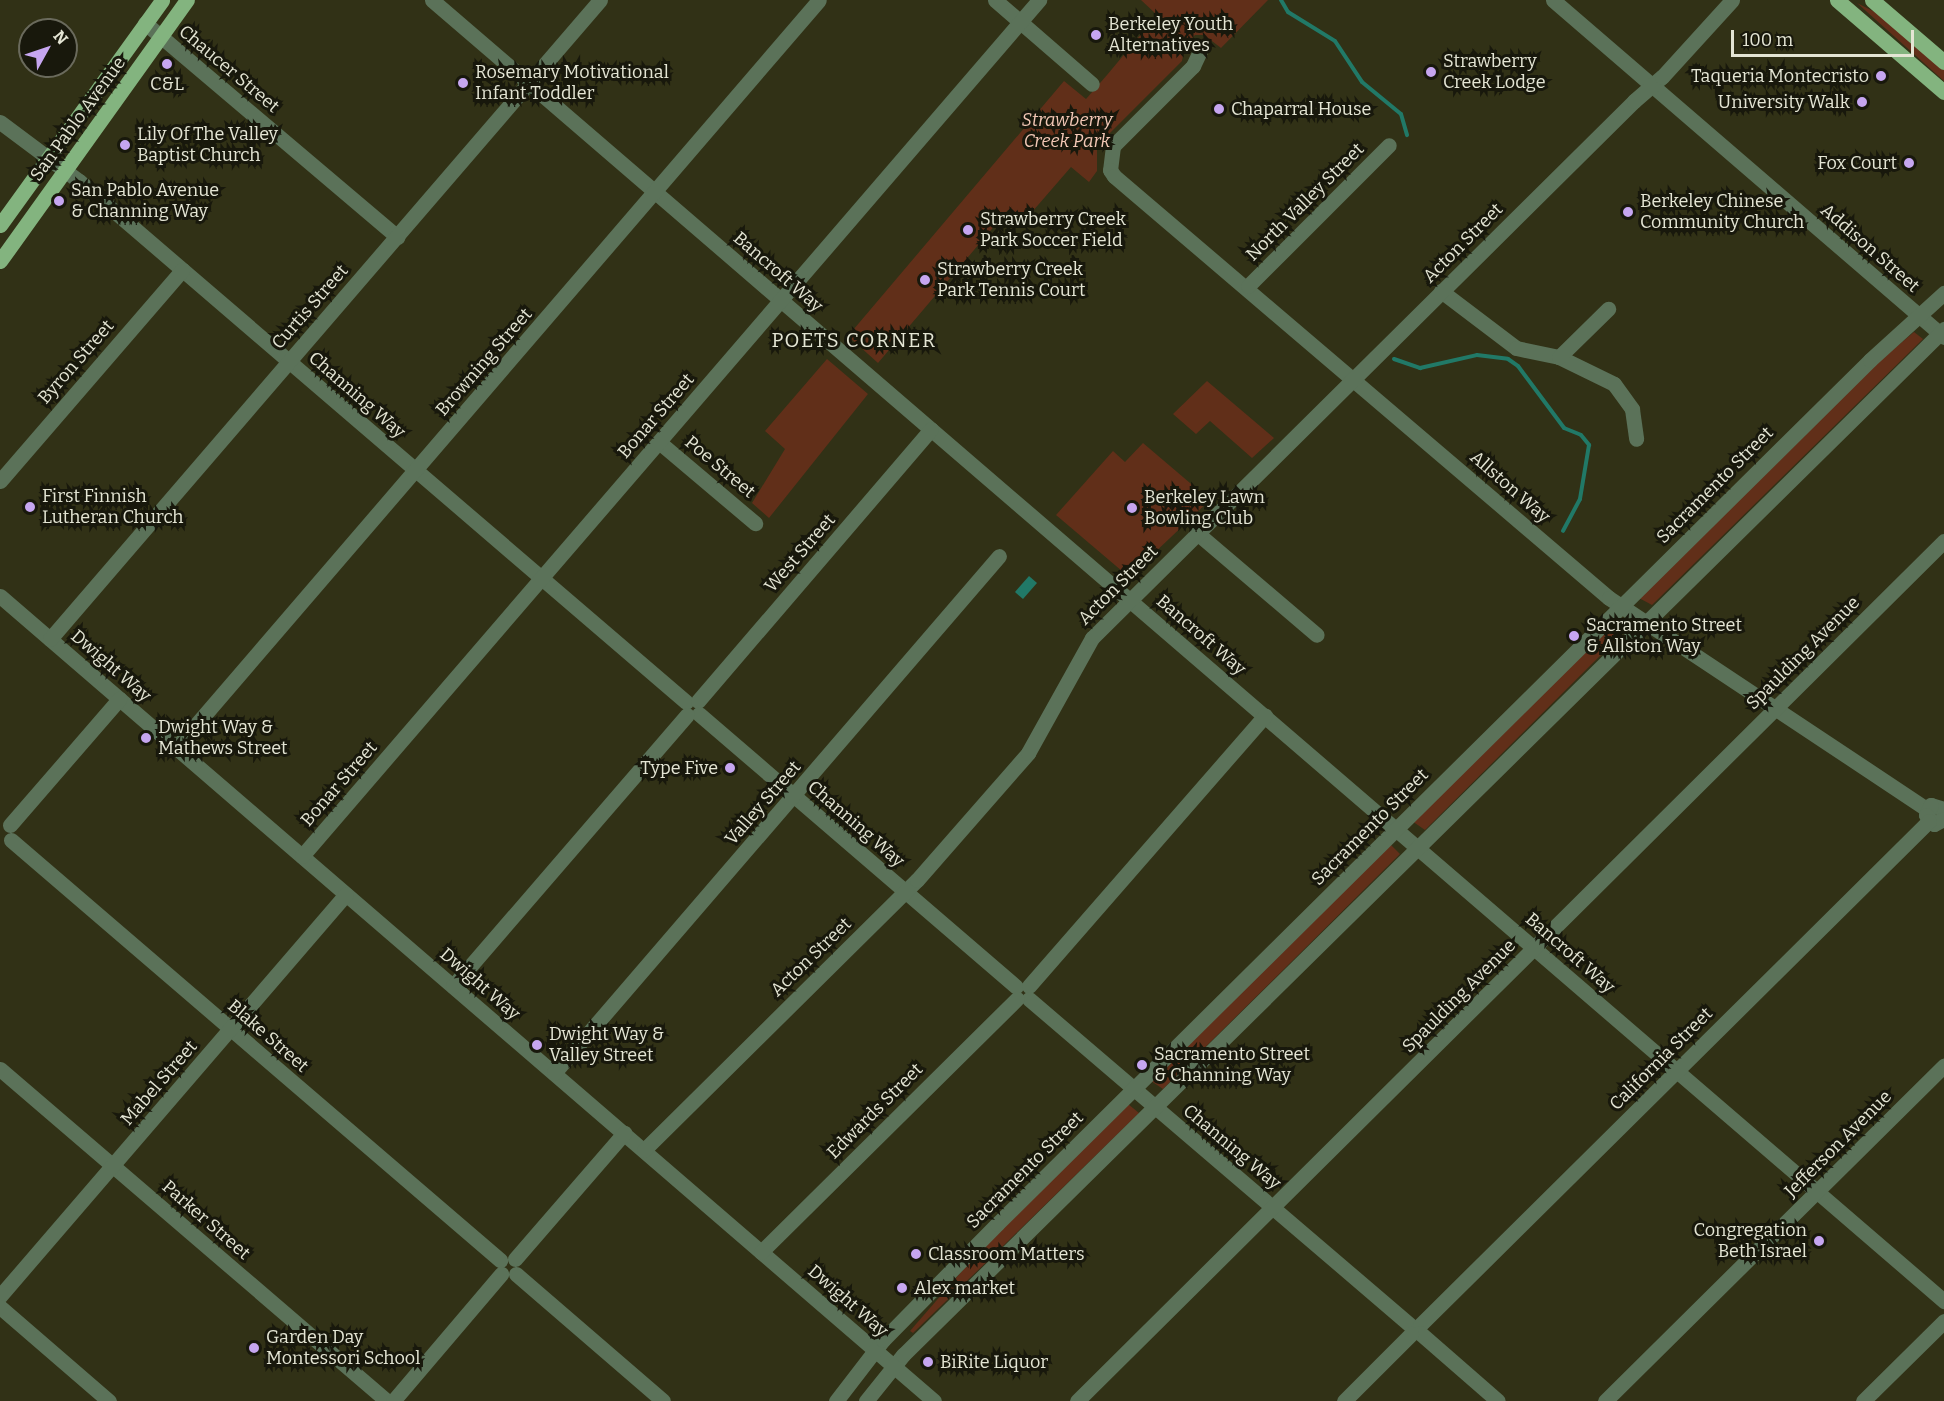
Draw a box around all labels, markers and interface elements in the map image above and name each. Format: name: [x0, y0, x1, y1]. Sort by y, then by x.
place label: Berkeley Youth Alternatives: [1108, 14, 1233, 57]
north arrow: [18, 18, 78, 78]
scale bar: [1734, 18, 1917, 56]
street label: Chaucer Street: [174, 21, 284, 117]
text: N: [49, 27, 72, 48]
marker: Berkeley Youth Alternatives: [1089, 28, 1103, 42]
text: 100 m: [1742, 29, 1793, 51]
place label: Strawberry Creek Lodge: [1443, 51, 1546, 94]
street label: San Pablo Avenue: [26, 53, 130, 185]
marker: C&L: [160, 57, 174, 71]
place label: Rosemary Motivational Infant Toddler: [475, 62, 669, 104]
marker: Strawberry Creek Lodge: [1424, 65, 1438, 79]
place label: Taqueria Montecristo: [1691, 65, 1869, 87]
marker: Taqueria Montecristo: [1874, 69, 1888, 83]
place label: C&L: [150, 73, 184, 95]
marker: Rosemary Motivational Infant Toddler: [456, 76, 470, 90]
place label: University Walk: [1718, 91, 1850, 113]
marker: University Walk: [1855, 95, 1869, 109]
place label: Chaparral House: [1231, 98, 1371, 120]
marker: Chaparral House: [1212, 102, 1226, 116]
park label: Strawberry Creek Park: [1021, 110, 1113, 152]
place label: Lily Of The Valley Baptist Church: [137, 124, 278, 166]
marker: Lily Of The Valley Baptist Church: [118, 138, 132, 152]
street label: North Valley Street: [1242, 139, 1368, 265]
place label: Fox Court: [1817, 152, 1897, 174]
marker: Fox Court: [1902, 156, 1916, 170]
place label: San Pablo Avenue & Channing Way: [71, 180, 219, 222]
place label: Berkeley Chinese Community Church: [1640, 191, 1804, 234]
marker: San Pablo Avenue & Channing Way: [52, 194, 66, 208]
street label: Acton Street: [1419, 199, 1507, 287]
street label: Addison Street: [1816, 199, 1924, 297]
marker: Berkeley Chinese Community Church: [1621, 205, 1635, 219]
place label: Strawberry Creek Park Soccer Field: [980, 209, 1126, 252]
marker: Strawberry Creek Park Soccer Field: [961, 223, 975, 237]
street label: Bancroft Way: [729, 227, 827, 317]
place label: Strawberry Creek Park Tennis Court: [937, 259, 1085, 302]
street label: Curtis Street: [267, 260, 353, 354]
marker: Strawberry Creek Park Tennis Court: [918, 273, 932, 287]
street label: Browning Street: [431, 304, 537, 420]
street label: Byron Street: [34, 316, 118, 408]
district label: POETS CORNER: [771, 328, 937, 352]
street label: Channing Way: [304, 347, 410, 443]
street label: Bonar Street: [613, 369, 699, 463]
street label: Sacramento Street: [1652, 422, 1778, 548]
street label: Poe Street: [680, 431, 760, 503]
street label: Allston Way: [1466, 446, 1554, 528]
place label: First Finnish Lutheran Church: [42, 486, 183, 528]
place label: Berkeley Lawn Bowling Club: [1144, 487, 1265, 530]
marker: First Finnish Lutheran Church: [23, 500, 37, 514]
marker: Berkeley Lawn Bowling Club: [1125, 501, 1139, 515]
street label: West Street: [760, 510, 840, 596]
street label: Acton Street: [1074, 541, 1162, 629]
street label: Bancroft Way: [1152, 590, 1250, 680]
street label: Spaulding Avenue: [1742, 592, 1864, 714]
place label: Sacramento Street & Allston Way: [1586, 615, 1742, 658]
street label: Dwight Way: [67, 625, 155, 707]
marker: Sacramento Street & Allston Way: [1567, 629, 1581, 643]
place label: Dwight Way & Mathews Street: [158, 717, 288, 760]
marker: Dwight Way & Mathews Street: [139, 731, 153, 745]
street label: Bonar Street: [296, 737, 382, 831]
street label: Valley Street: [721, 756, 805, 850]
place label: Type Five: [640, 757, 718, 779]
marker: Type Five: [723, 761, 737, 775]
street label: Sacramento Street: [1307, 764, 1433, 890]
street label: Channing Way: [803, 776, 909, 872]
street label: Bancroft Way: [1521, 908, 1619, 998]
street label: Acton Street: [766, 913, 856, 1001]
street label: Spaulding Avenue: [1398, 935, 1520, 1057]
street label: Dwight Way: [436, 943, 524, 1025]
street label: Blake Street: [223, 995, 313, 1077]
street label: California Street: [1605, 1003, 1717, 1115]
place label: Dwight Way & Valley Street: [549, 1024, 664, 1066]
street label: Mabel Street: [116, 1036, 202, 1130]
marker: Dwight Way & Valley Street: [530, 1038, 544, 1052]
place label: Sacramento Street & Channing Way: [1154, 1044, 1310, 1086]
marker: Sacramento Street & Channing Way: [1135, 1058, 1149, 1072]
street label: Edwards Street: [823, 1059, 927, 1163]
street label: Jefferson Avenue: [1780, 1086, 1896, 1202]
street label: Channing Way: [1179, 1100, 1285, 1194]
street label: Sacramento Street: [962, 1107, 1088, 1233]
street label: Parker Street: [158, 1176, 254, 1264]
place label: Congregation Beth Israel: [1694, 1220, 1807, 1262]
marker: Congregation Beth Israel: [1812, 1234, 1826, 1248]
place label: Classroom Matters: [928, 1243, 1085, 1265]
marker: Classroom Matters: [909, 1247, 923, 1261]
street label: Dwight Way: [804, 1260, 892, 1342]
place label: Alex market: [914, 1277, 1015, 1299]
marker: Alex market: [895, 1281, 909, 1295]
place label: Garden Day Montessori School: [266, 1327, 420, 1370]
marker: Garden Day Montessori School: [247, 1341, 261, 1355]
place label: BiRite Liquor: [940, 1351, 1048, 1373]
marker: BiRite Liquor: [921, 1355, 935, 1369]

